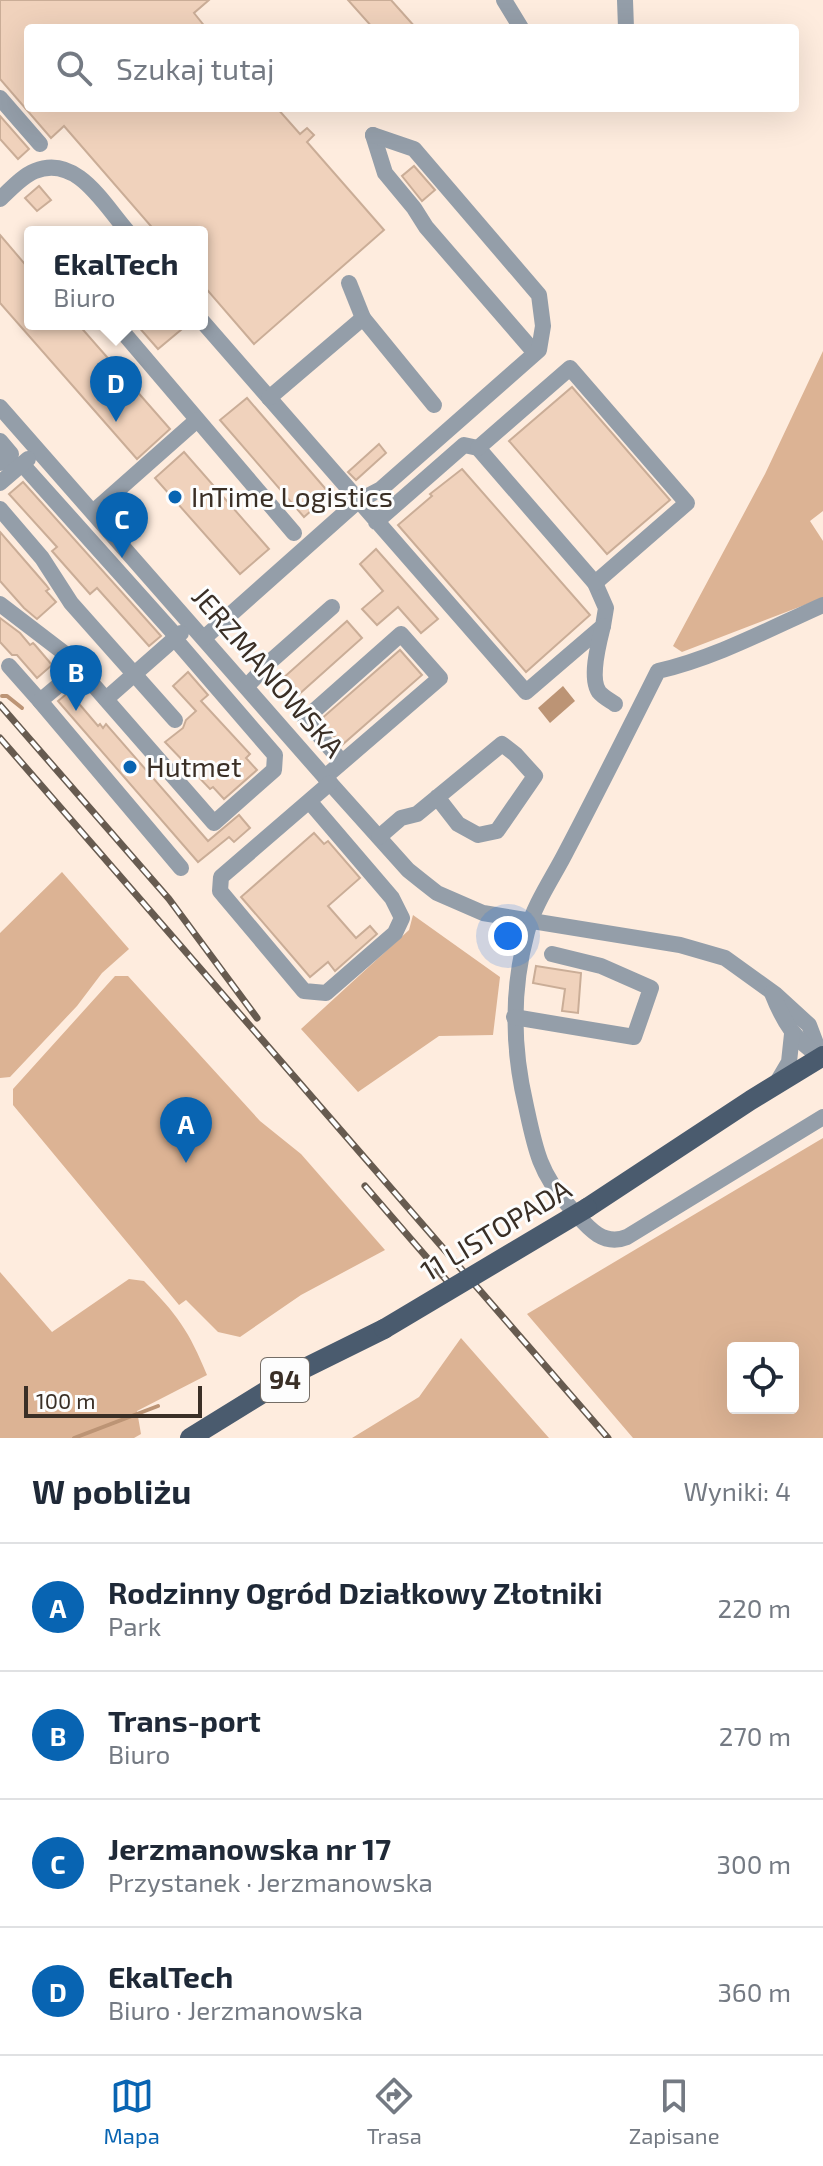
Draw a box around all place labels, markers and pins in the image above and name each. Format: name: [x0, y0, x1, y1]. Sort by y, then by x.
pin: D: [90, 356, 142, 422]
place label: InTime Logistics: [191, 479, 393, 513]
marker: InTime Logistics: [166, 488, 184, 506]
pin: C: [96, 492, 148, 558]
pin: B: [50, 645, 102, 711]
place label: Hutmet: [146, 749, 242, 783]
marker: Hutmet: [121, 758, 139, 776]
pin: A: [160, 1097, 212, 1163]

